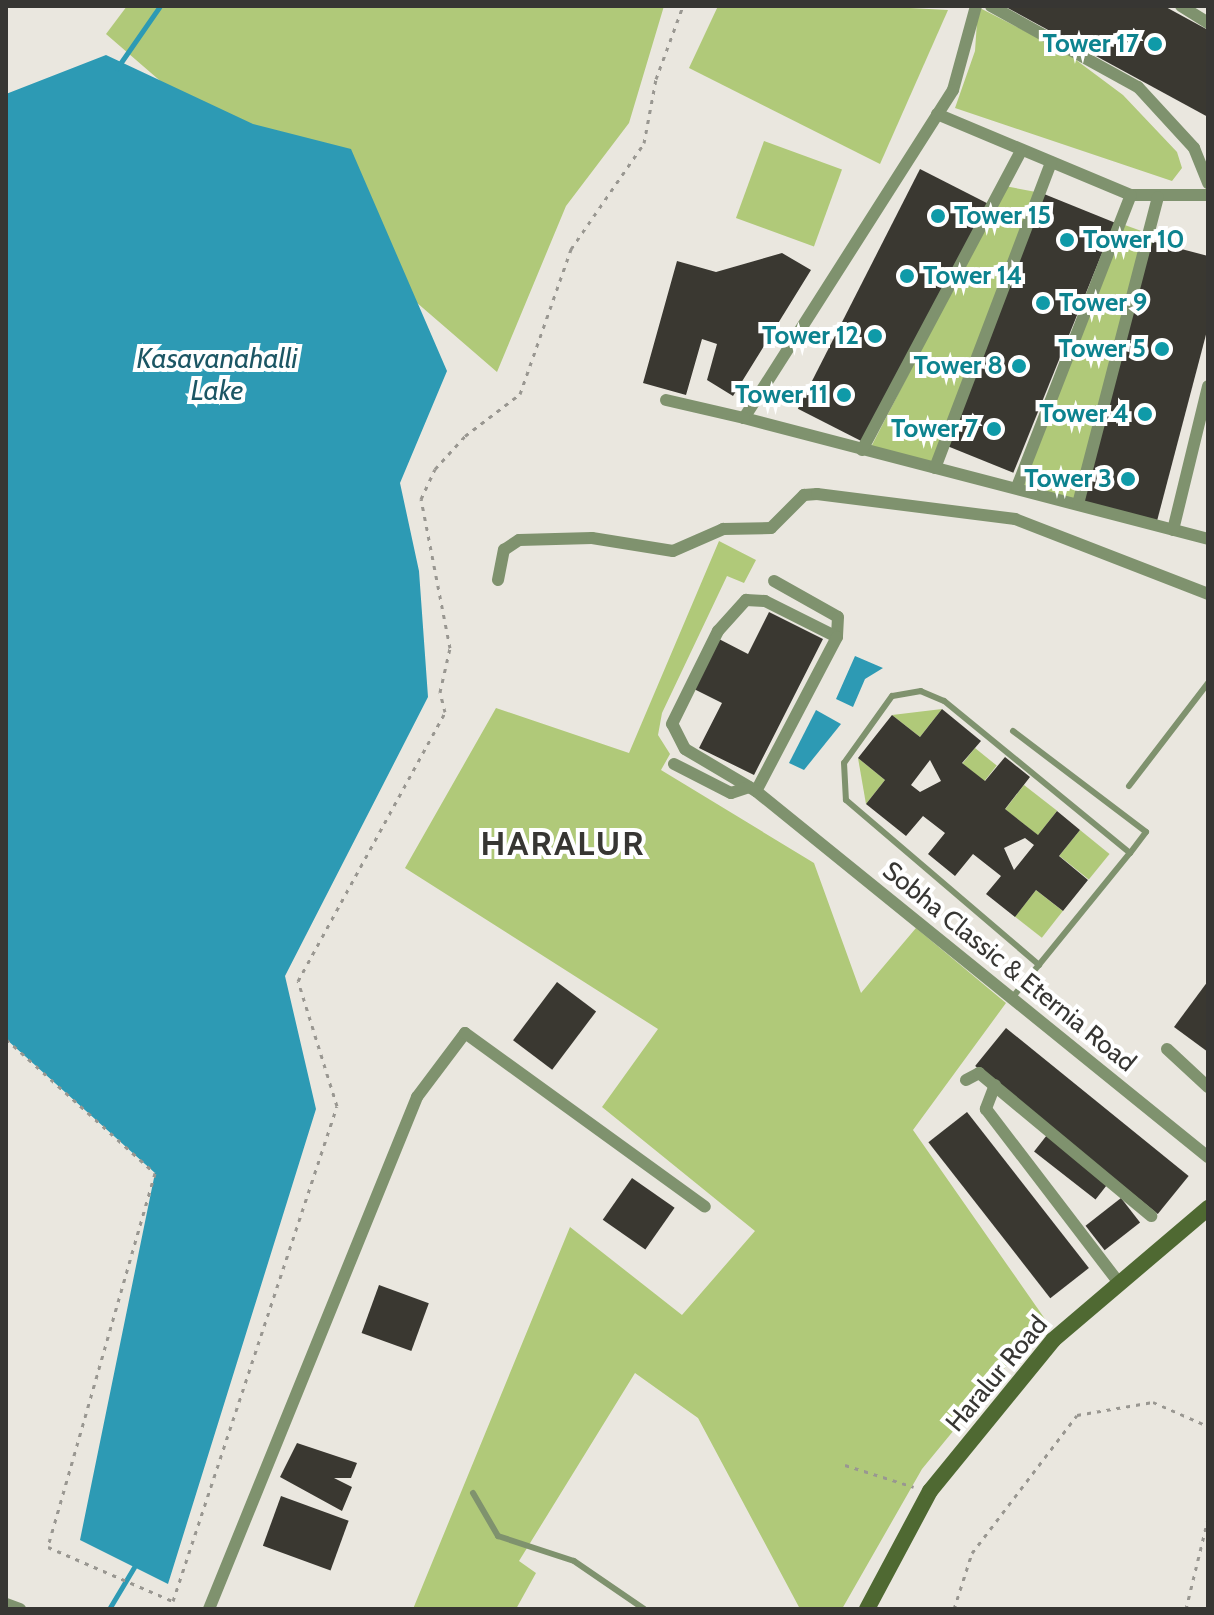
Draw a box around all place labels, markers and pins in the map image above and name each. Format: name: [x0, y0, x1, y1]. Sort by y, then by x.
place label: Tower 17: [1042, 28, 1139, 60]
marker: Tower 17: [1146, 35, 1164, 53]
place label: Tower 15: [954, 200, 1051, 232]
marker: Tower 15: [929, 207, 947, 225]
place label: Tower 10: [1083, 224, 1185, 256]
marker: Tower 10: [1058, 231, 1076, 249]
place label: Tower 14: [923, 260, 1022, 292]
marker: Tower 14: [898, 267, 916, 285]
place label: Tower 9: [1059, 287, 1147, 319]
marker: Tower 9: [1034, 294, 1052, 312]
place label: Tower 12: [762, 320, 859, 352]
marker: Tower 12: [866, 327, 884, 345]
place label: Tower 5: [1058, 333, 1146, 365]
marker: Tower 5: [1153, 340, 1171, 358]
place label: Tower 8: [914, 350, 1003, 382]
marker: Tower 8: [1010, 357, 1028, 375]
place label: Tower 11: [735, 379, 828, 411]
marker: Tower 11: [835, 386, 853, 404]
place label: Tower 4: [1039, 398, 1129, 430]
marker: Tower 4: [1136, 405, 1154, 423]
place label: Tower 7: [891, 413, 978, 445]
marker: Tower 7: [985, 420, 1003, 438]
place label: Tower 3: [1024, 463, 1112, 495]
marker: Tower 3: [1119, 470, 1137, 488]

